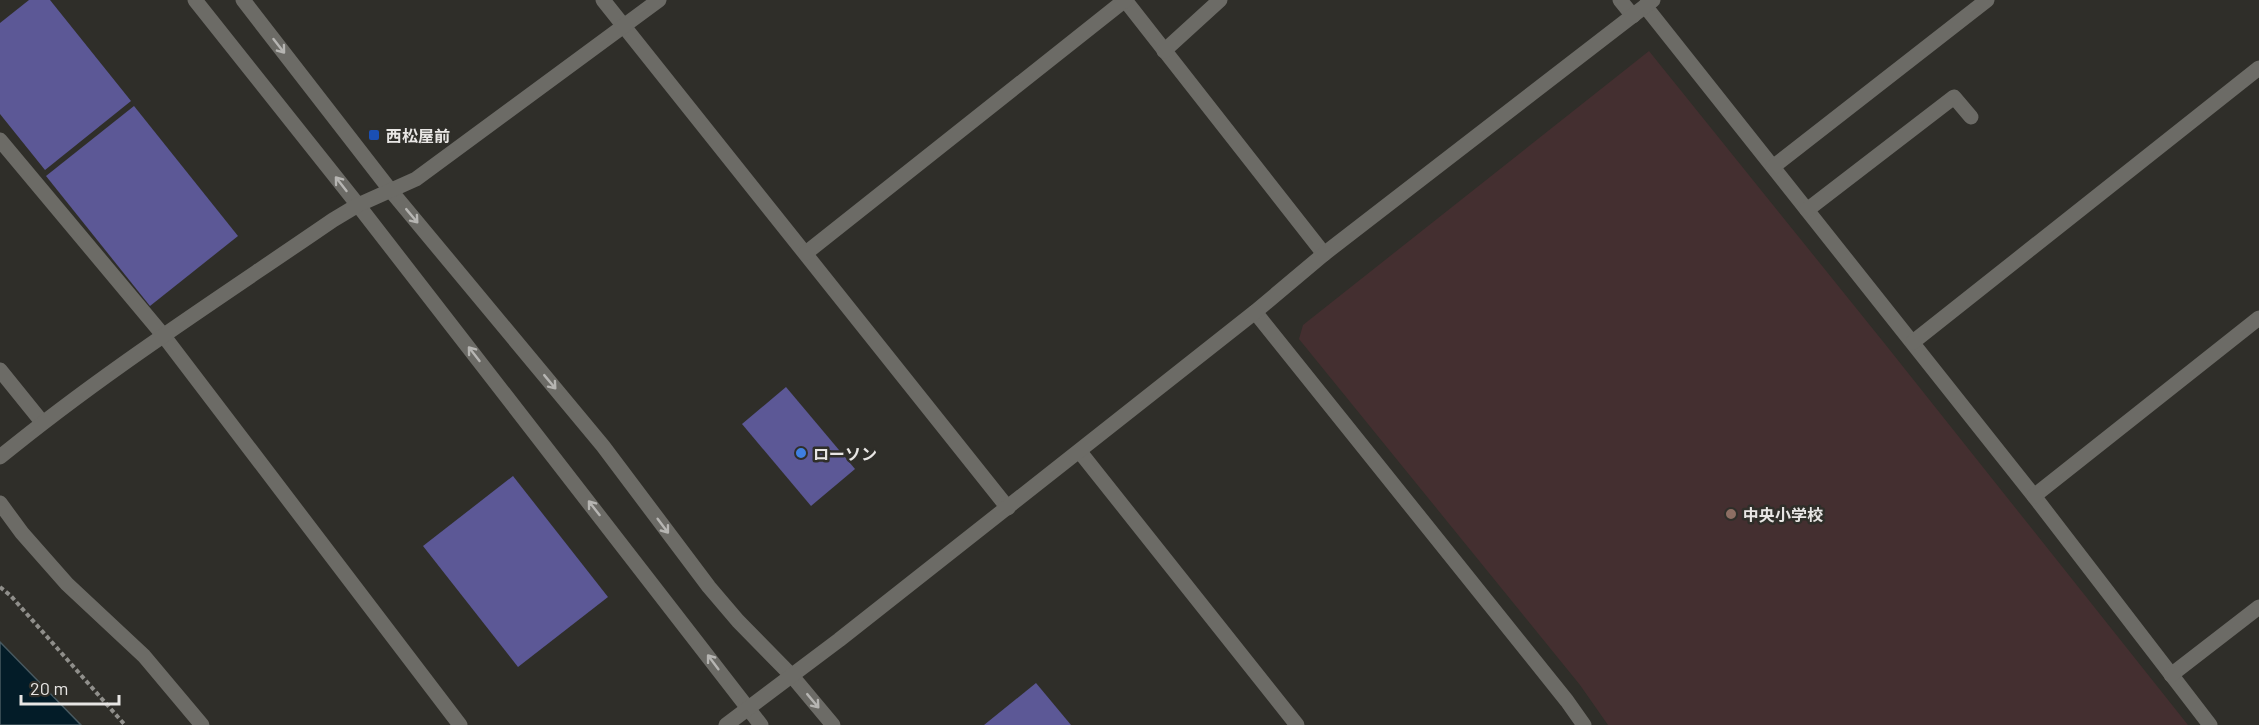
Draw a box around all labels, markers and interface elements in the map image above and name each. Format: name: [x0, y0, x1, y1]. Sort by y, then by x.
one-way arrow: [272, 38, 285, 54]
place label: 西松屋前: [386, 126, 450, 145]
marker: 西松屋前: [367, 128, 381, 142]
one-way arrow: [335, 176, 348, 192]
one-way arrow: [405, 208, 419, 223]
one-way arrow: [468, 347, 480, 363]
one-way arrow: [543, 374, 557, 389]
place label: ローソン: [813, 444, 877, 463]
marker: ローソン: [794, 446, 808, 460]
one-way arrow: [587, 501, 600, 517]
place label: 中央小学校: [1743, 505, 1823, 524]
marker: 中央小学校: [1724, 507, 1738, 521]
one-way arrow: [657, 518, 670, 534]
one-way arrow: [707, 655, 720, 671]
scale bar: [21, 668, 118, 706]
text: 20 m: [30, 677, 68, 699]
one-way arrow: [806, 692, 819, 708]

